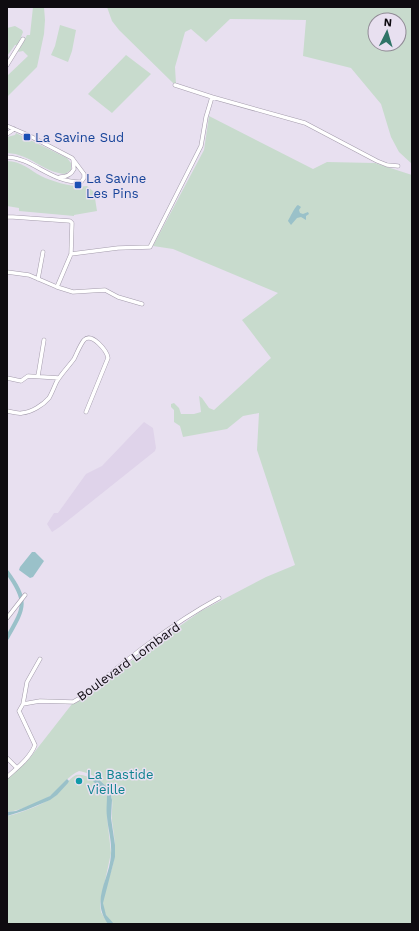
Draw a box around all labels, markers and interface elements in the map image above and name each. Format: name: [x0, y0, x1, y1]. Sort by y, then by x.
north arrow: [367, 12, 407, 52]
text: N: [383, 16, 392, 29]
place label: La Savine Sud: [35, 130, 124, 145]
marker: La Savine Sud: [22, 132, 32, 142]
place label: La Savine Les Pins: [86, 171, 146, 201]
marker: La Savine Les Pins: [73, 180, 83, 190]
street label: Boulevard Lombard: [74, 619, 183, 704]
place label: La Bastide Vieille: [87, 767, 154, 797]
marker: La Bastide Vieille: [74, 776, 84, 786]

